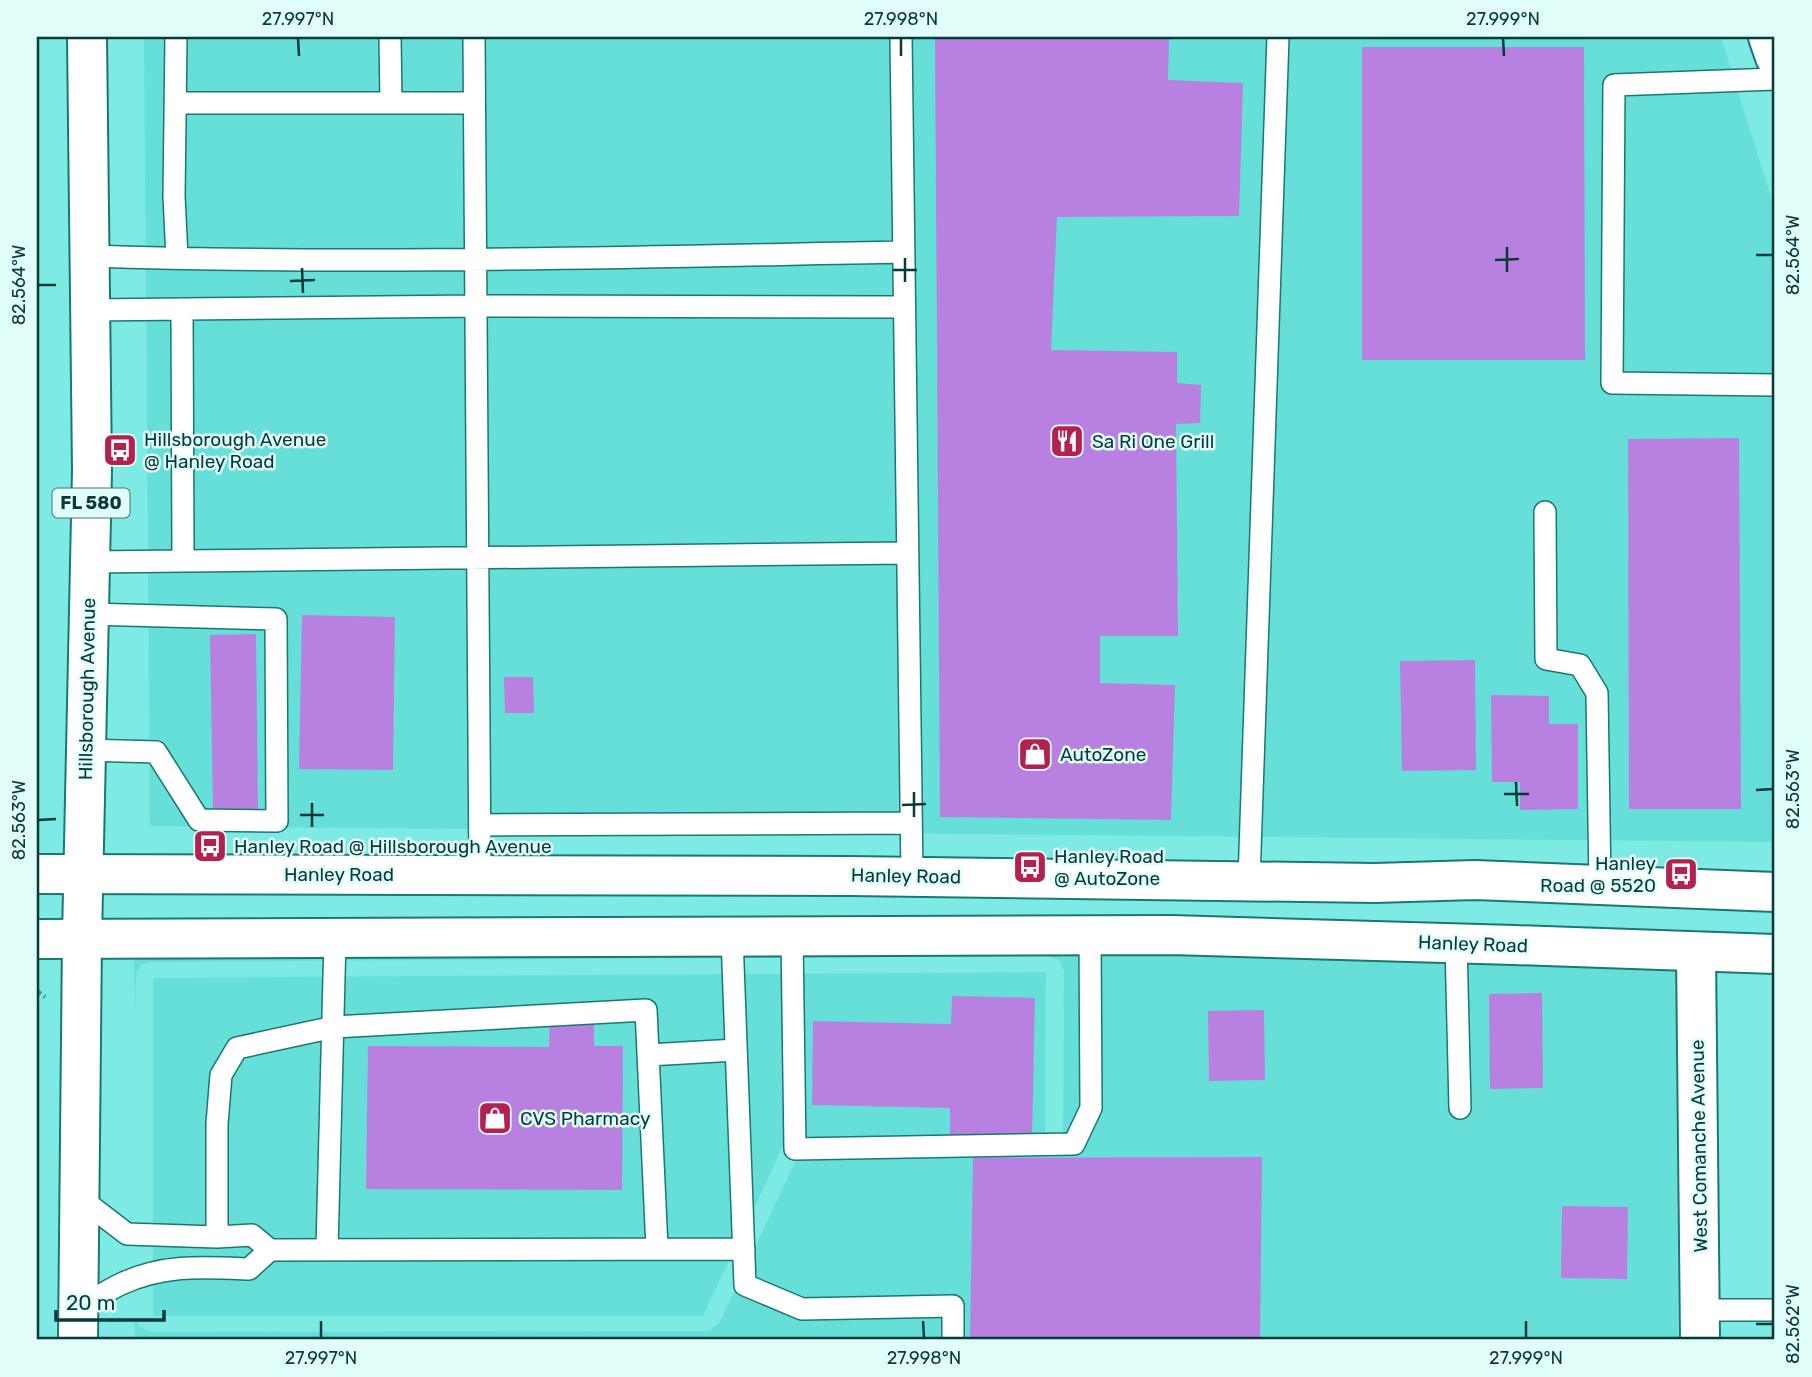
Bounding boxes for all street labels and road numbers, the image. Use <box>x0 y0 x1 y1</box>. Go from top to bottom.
road number: FL 580 <box>52 489 130 518</box>
street label: Hillsborough Avenue <box>74 598 100 780</box>
street label: Hanley Road <box>284 863 394 886</box>
street label: Hanley Road <box>851 864 961 888</box>
street label: Hanley Road <box>1418 931 1528 957</box>
street label: West Comanche Avenue <box>1686 1039 1712 1253</box>

